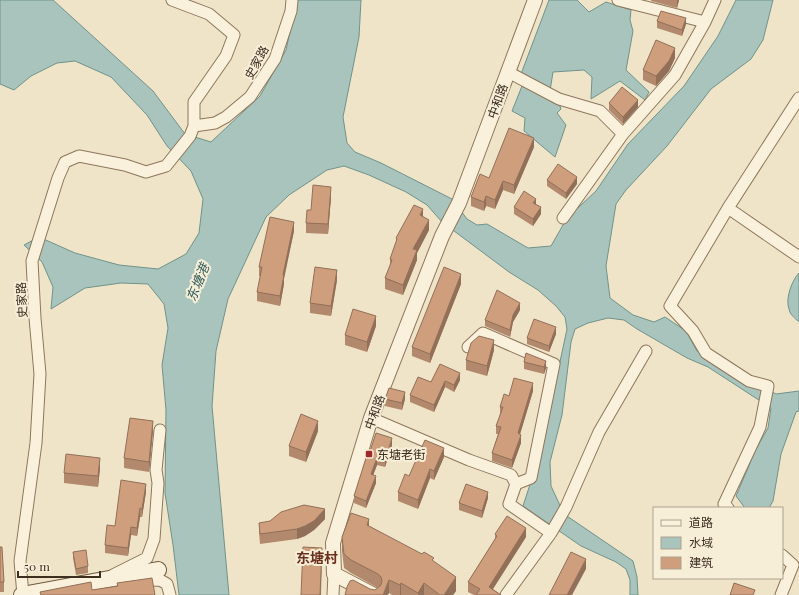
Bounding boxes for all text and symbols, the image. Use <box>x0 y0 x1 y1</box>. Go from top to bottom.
street label: 史家路 <box>240 42 272 82</box>
street label: 中和路 <box>483 81 511 121</box>
water label: 东塘港 <box>182 259 213 303</box>
street label: 史家路 <box>12 282 30 318</box>
street label: 中和路 <box>360 392 388 432</box>
place label: 东塘老街 <box>377 446 425 462</box>
marker: 东塘老街 <box>364 449 374 459</box>
legend <box>653 507 783 579</box>
text: 道路 <box>689 514 713 530</box>
text: 水域 <box>689 534 713 550</box>
district label: 东塘村 <box>296 548 338 567</box>
scale bar <box>18 553 100 579</box>
text: 建筑 <box>689 554 713 570</box>
text: 50 m <box>24 558 50 574</box>

